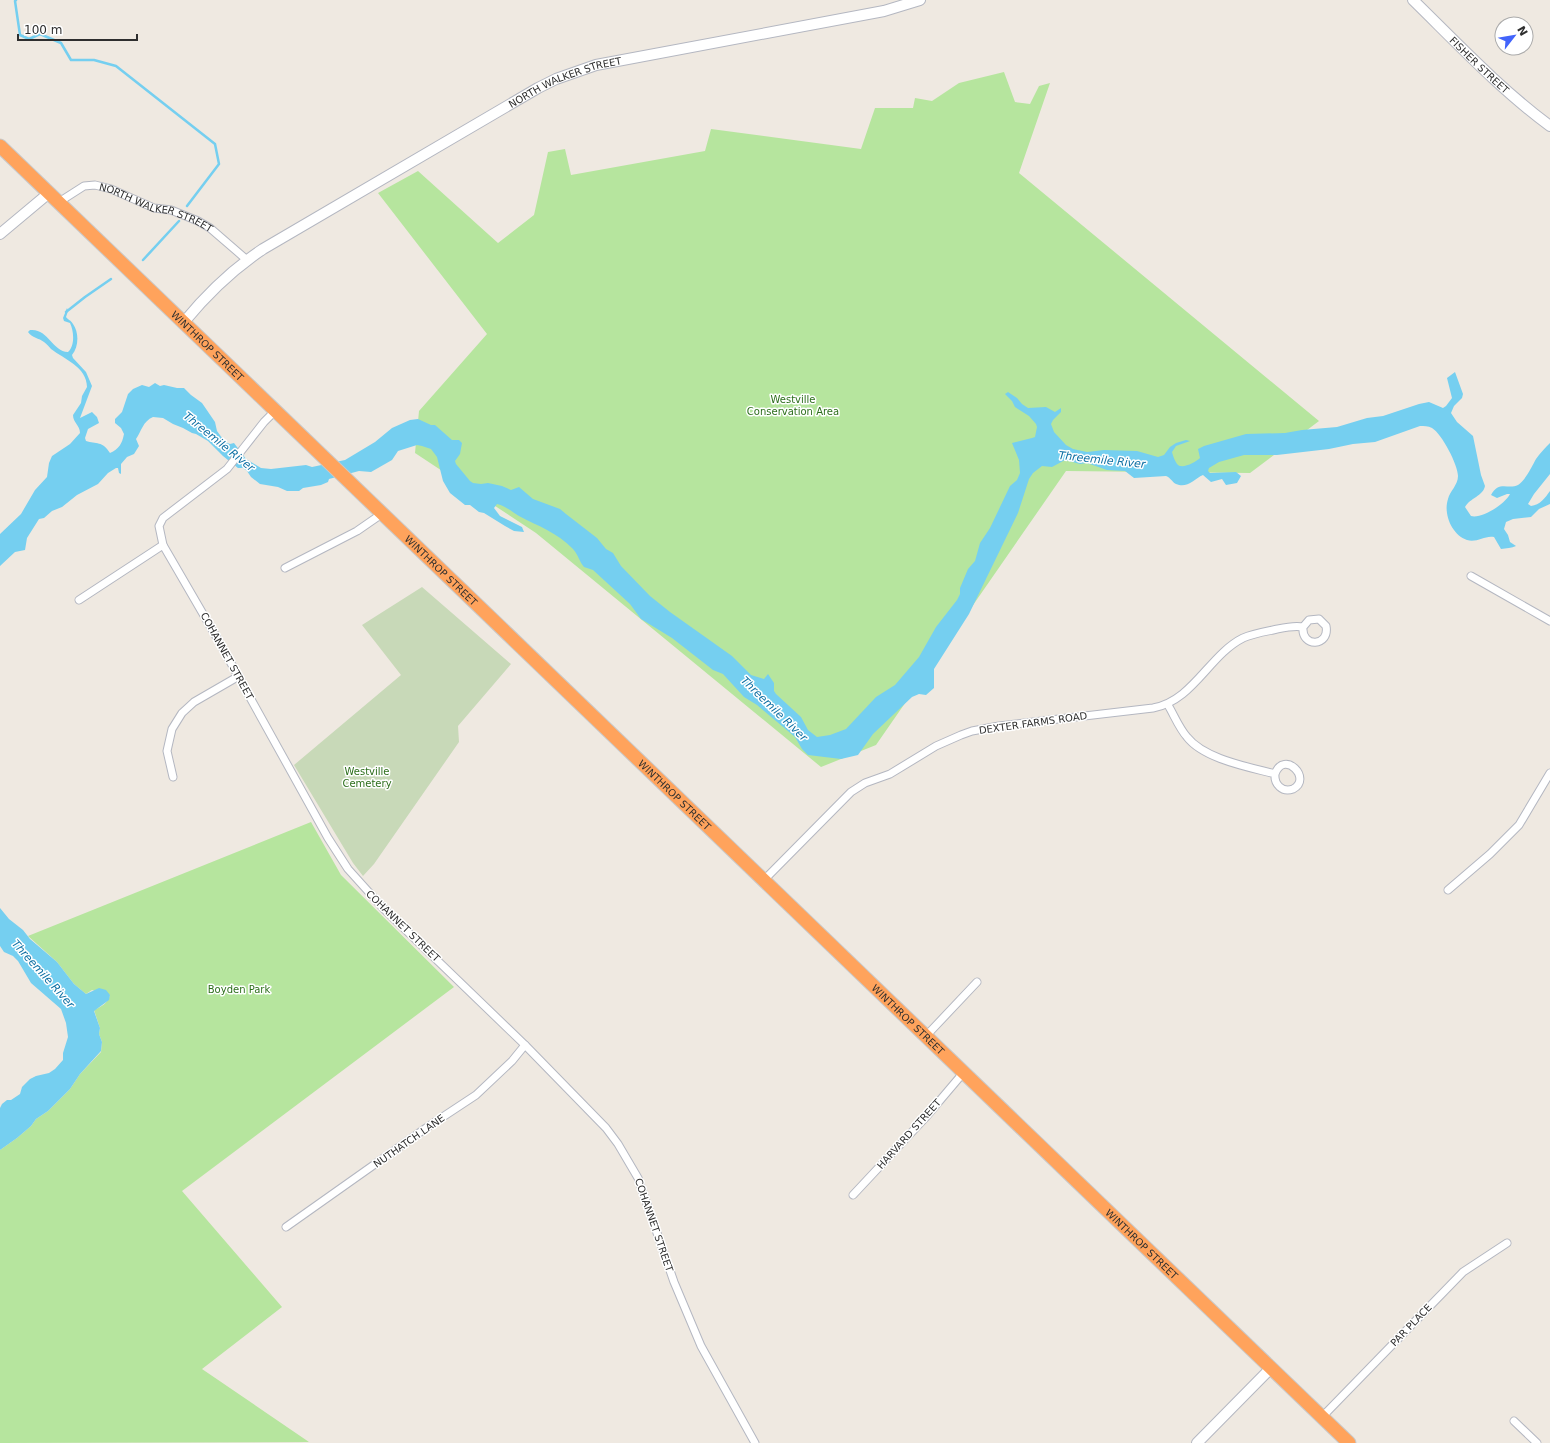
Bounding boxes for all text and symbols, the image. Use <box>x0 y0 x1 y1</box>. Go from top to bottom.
scale bar <box>18 16 137 42</box>
north arrow <box>1494 16 1534 56</box>
text: 100 m <box>24 23 62 37</box>
text: N <box>1514 24 1530 38</box>
street label: FISHER STREET <box>1448 34 1512 96</box>
street label: NORTH WALKER STREET <box>506 55 623 110</box>
street label: NORTH WALKER STREET <box>98 181 216 234</box>
street label: WINTHROP STREET <box>169 308 247 384</box>
park label: Westville Conservation Area <box>747 394 839 417</box>
water label: Threemile River <box>181 409 258 475</box>
water label: Threemile River <box>1058 449 1148 471</box>
street label: WINTHROP STREET <box>403 533 480 608</box>
street label: COHANNET STREET <box>198 611 256 702</box>
water label: Threemile River <box>738 674 811 745</box>
street label: DEXTER FARMS ROAD <box>978 710 1088 736</box>
street label: WINTHROP STREET <box>636 757 714 833</box>
park label: Westville Cemetery <box>342 766 392 789</box>
street label: COHANNET STREET <box>364 888 443 965</box>
water label: Threemile River <box>9 937 78 1012</box>
street label: WINTHROP STREET <box>870 982 947 1057</box>
park label: Boyden Park <box>208 984 270 995</box>
street label: HARVARD STREET <box>875 1096 944 1171</box>
street label: NUTHATCH LANE <box>371 1112 447 1170</box>
street label: COHANNET STREET <box>633 1177 675 1274</box>
street label: WINTHROP STREET <box>1103 1207 1181 1282</box>
street label: PAR PLACE <box>1388 1302 1434 1348</box>

